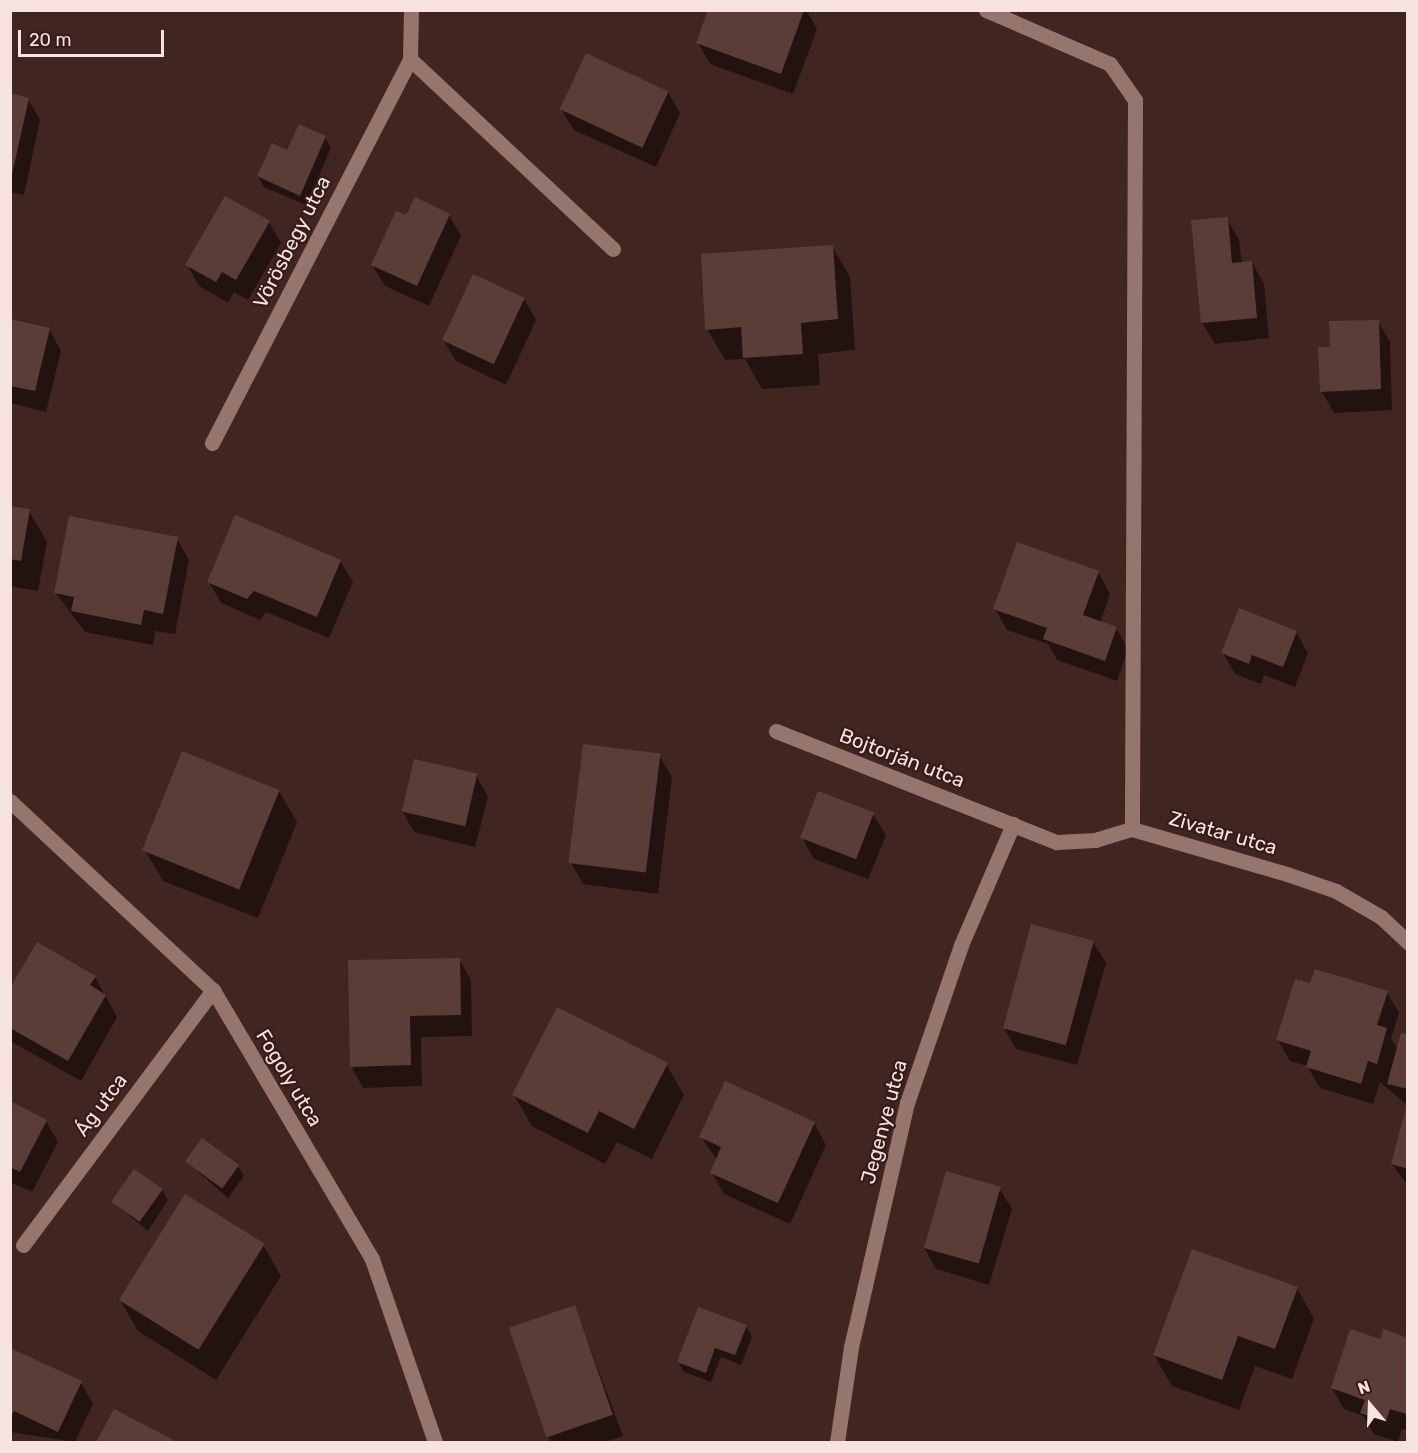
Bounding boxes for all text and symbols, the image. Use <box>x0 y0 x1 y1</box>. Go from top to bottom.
scale bar <box>21 18 166 56</box>
text: 20 m <box>29 29 71 51</box>
street label: Vörösbegy utca <box>248 172 336 312</box>
street label: Bojtorján utca <box>836 723 968 793</box>
street label: Zivatar utca <box>1166 806 1280 860</box>
street label: Fogoly utca <box>251 1025 327 1131</box>
street label: Jegenye utca <box>856 1057 912 1187</box>
street label: Ág utca <box>70 1069 132 1141</box>
north arrow <box>1340 1375 1400 1435</box>
text: N <box>1355 1377 1373 1398</box>

